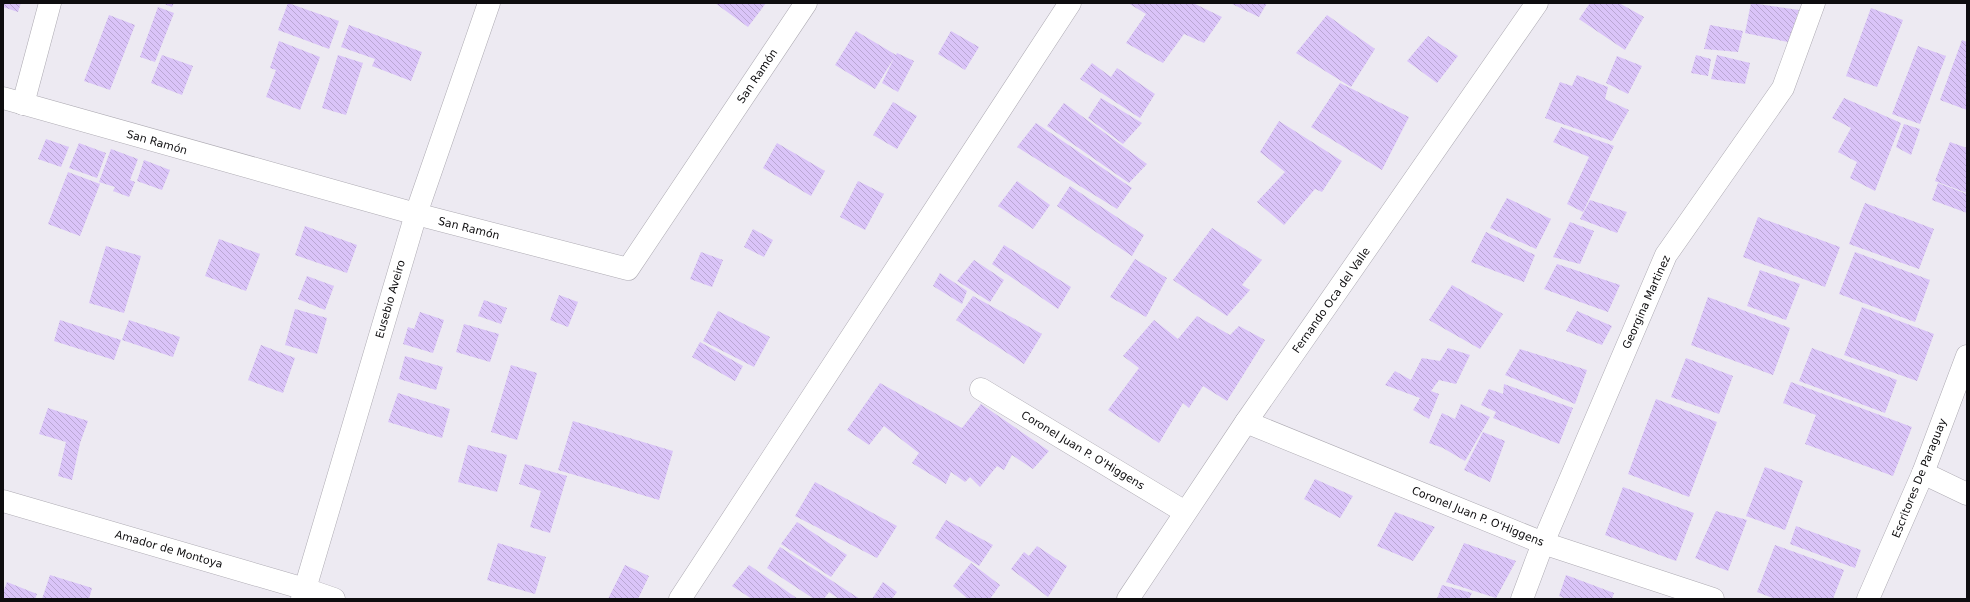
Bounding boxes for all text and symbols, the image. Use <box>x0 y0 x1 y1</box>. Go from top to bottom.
street label: San Ramón <box>734 47 780 106</box>
street label: San Ramón <box>125 128 189 157</box>
street label: San Ramón <box>437 215 501 242</box>
street label: Fernando Oca del Valle <box>1290 245 1373 356</box>
street label: Georgina Martinez <box>1620 253 1673 351</box>
street label: Eusebio Aveiro <box>373 258 408 340</box>
street label: Coronel Juan P. O'Higgens <box>1019 408 1147 493</box>
street label: Escritores De Paraguay <box>1890 416 1950 540</box>
street label: Coronel Juan P. O'Higgens <box>1410 484 1546 549</box>
street label: Amador de Montoya <box>114 528 224 571</box>

